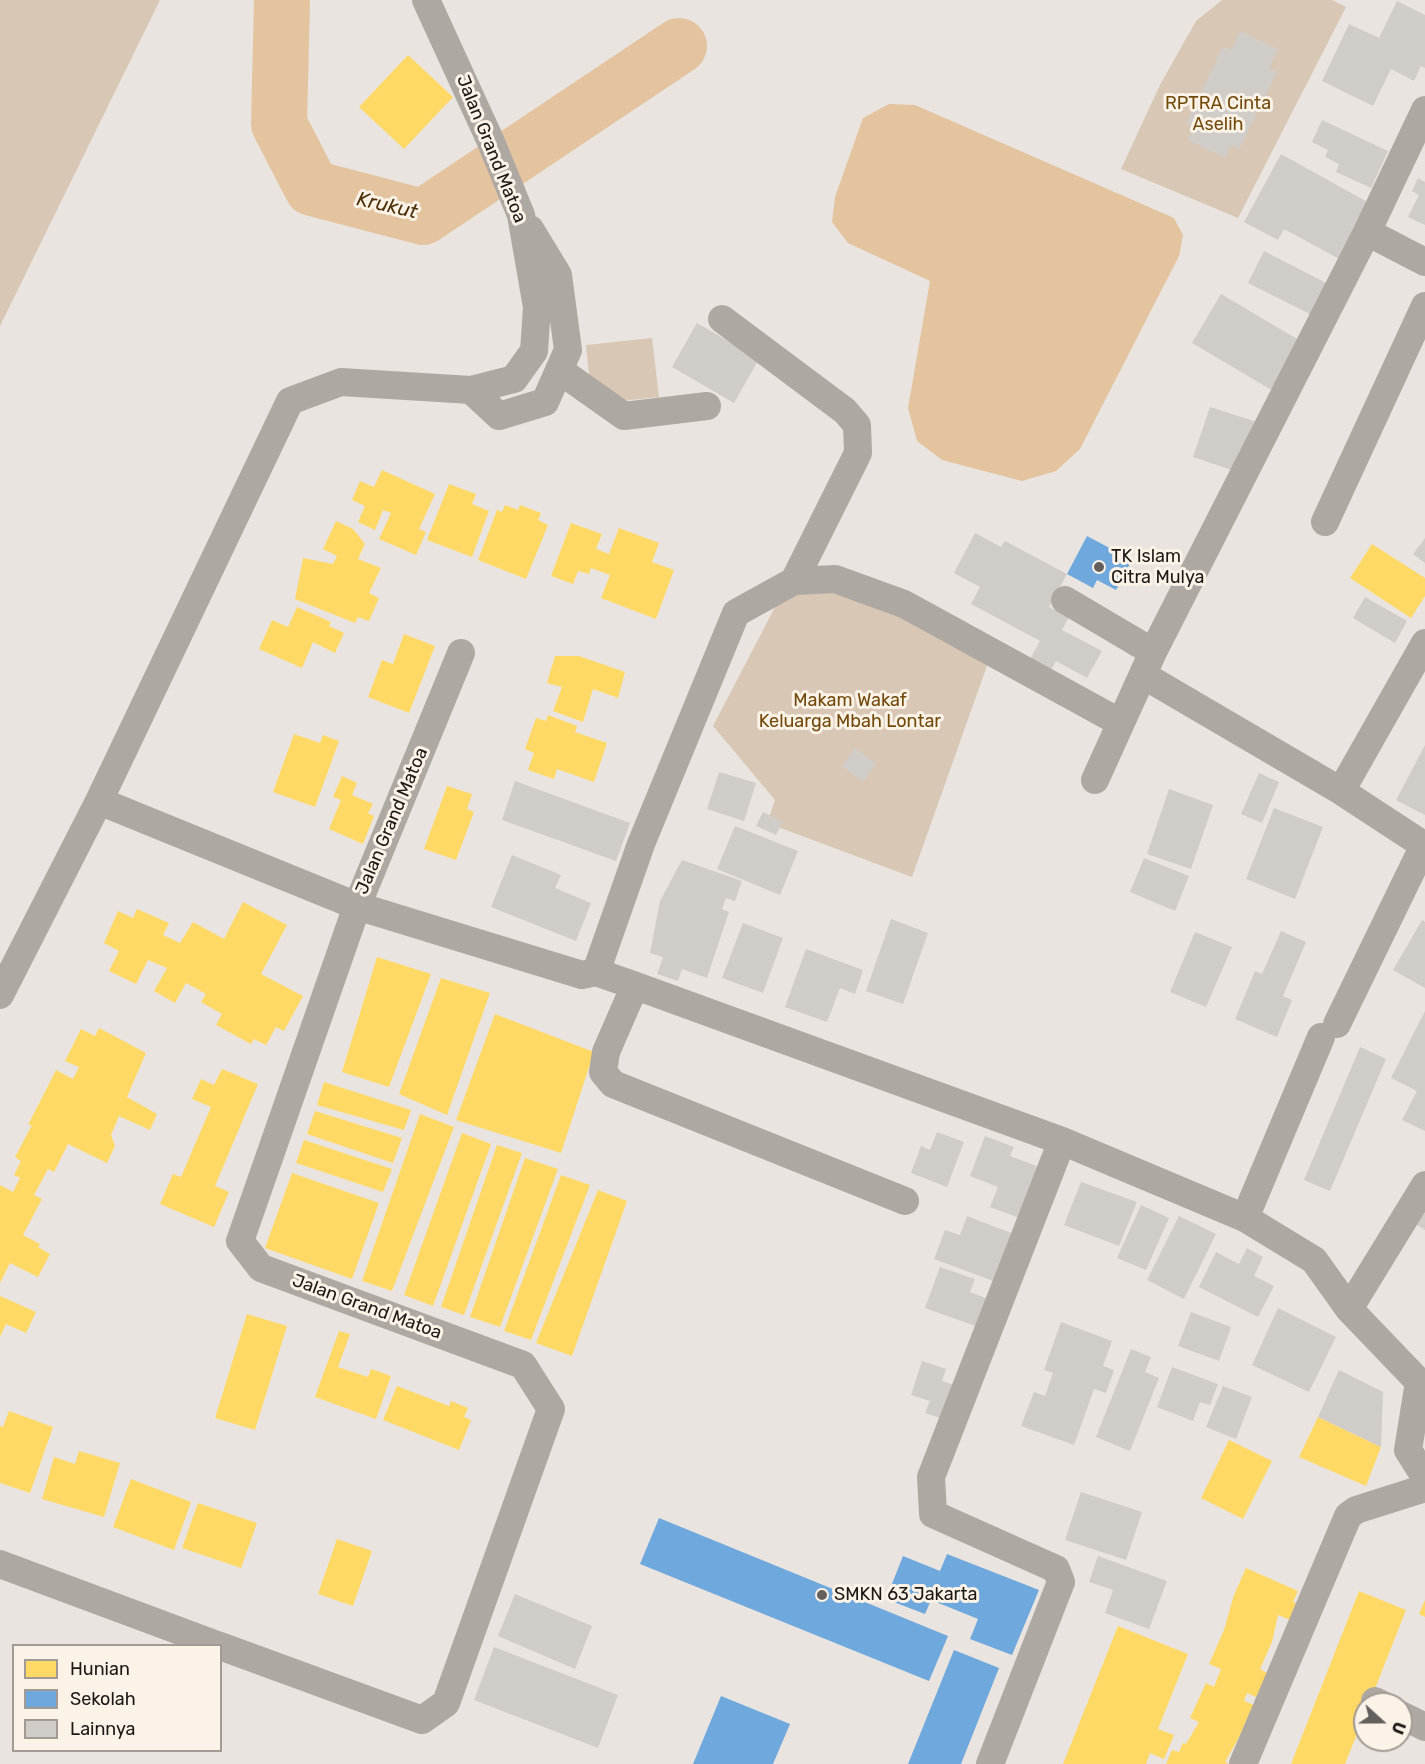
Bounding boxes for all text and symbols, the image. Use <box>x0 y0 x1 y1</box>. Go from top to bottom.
street label: Jalan Grand Matoa <box>452 72 530 226</box>
park label: RPTRA Cinta Aselih <box>1165 93 1271 136</box>
water label: Krukut <box>354 187 420 225</box>
place label: TK Islam Citra Mulya <box>1111 546 1204 588</box>
marker: TK Islam Citra Mulya <box>1092 560 1106 574</box>
park label: Makam Wakaf Keluarga Mbah Lontar <box>759 690 941 732</box>
street label: Jalan Grand Matoa <box>351 744 433 898</box>
street label: Jalan Grand Matoa <box>289 1270 445 1344</box>
place label: SMKN 63 Jakarta <box>834 1584 977 1606</box>
marker: SMKN 63 Jakarta <box>815 1588 829 1602</box>
legend <box>12 1644 222 1752</box>
text: Hunian <box>70 1658 130 1680</box>
text: Sekolah <box>70 1688 136 1710</box>
north arrow <box>1353 1692 1413 1752</box>
text: Lainnya <box>70 1718 135 1740</box>
text: U <box>1387 1719 1409 1737</box>

